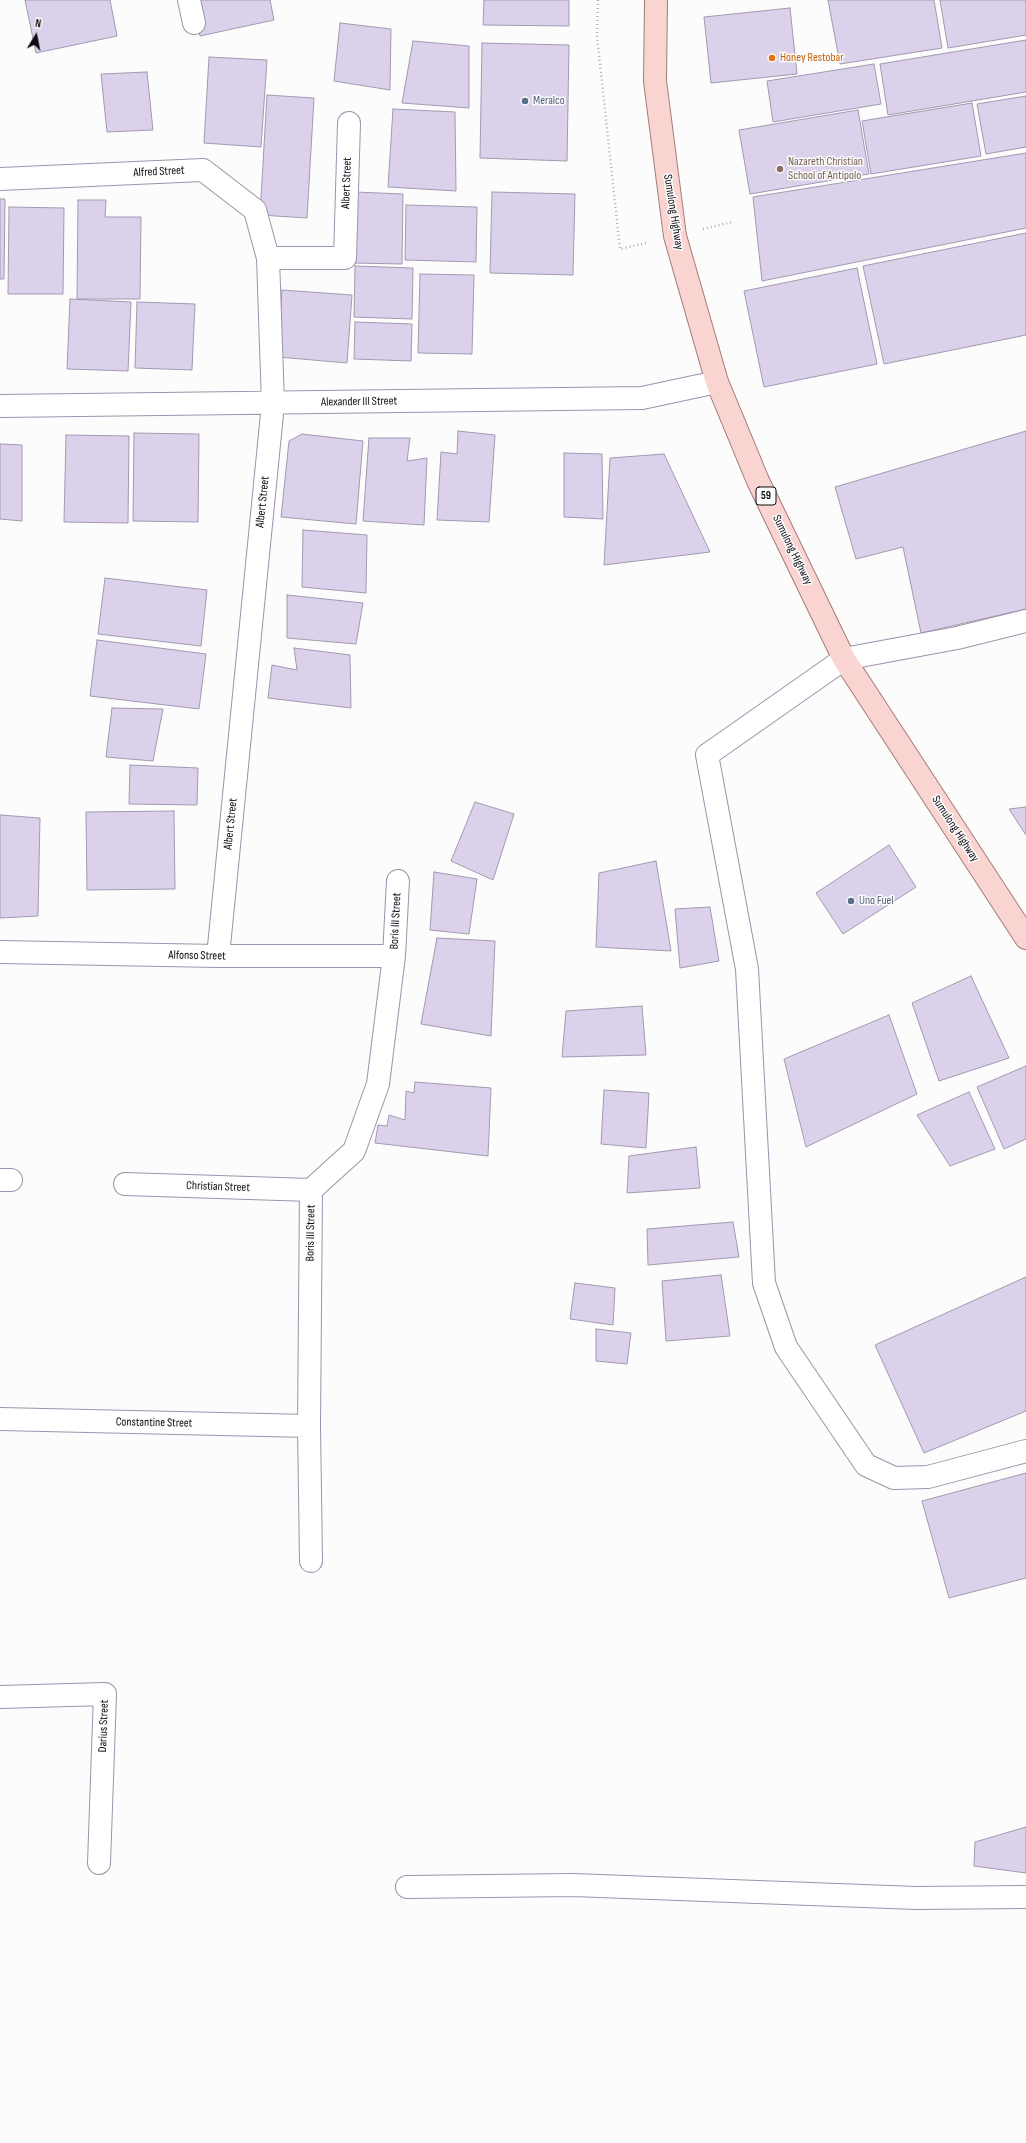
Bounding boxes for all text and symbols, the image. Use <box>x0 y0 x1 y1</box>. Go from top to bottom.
north arrow <box>16 16 56 56</box>
text: N <box>34 17 42 31</box>
place label: Honey Restobar <box>780 51 844 65</box>
marker: Honey Restobar <box>767 53 777 63</box>
place label: Meralco <box>533 94 565 108</box>
marker: Meralco <box>520 96 530 106</box>
place label: Nazareth Christian School of Antipolo <box>788 155 863 183</box>
street label: Albert Street <box>339 157 355 209</box>
street label: Alfred Street <box>133 163 185 181</box>
marker: Nazareth Christian School of Antipolo <box>775 164 785 174</box>
street label: Sumulong Highway <box>660 173 686 251</box>
street label: Alexander III Street <box>321 394 397 410</box>
street label: Albert Street <box>253 475 273 529</box>
road number: 59 <box>756 487 776 505</box>
street label: Sumulong Highway <box>769 513 815 587</box>
street label: Sumulong Highway <box>928 793 982 865</box>
street label: Albert Street <box>221 797 241 851</box>
street label: Boris III Street <box>387 892 405 950</box>
place label: Uno Fuel <box>859 894 894 908</box>
marker: Uno Fuel <box>846 896 856 906</box>
street label: Alfonso Street <box>168 948 226 964</box>
street label: Christian Street <box>186 1179 250 1195</box>
street label: Boris III Street <box>303 1205 319 1261</box>
street label: Constantine Street <box>116 1415 192 1431</box>
street label: Darius Street <box>96 1699 112 1753</box>

